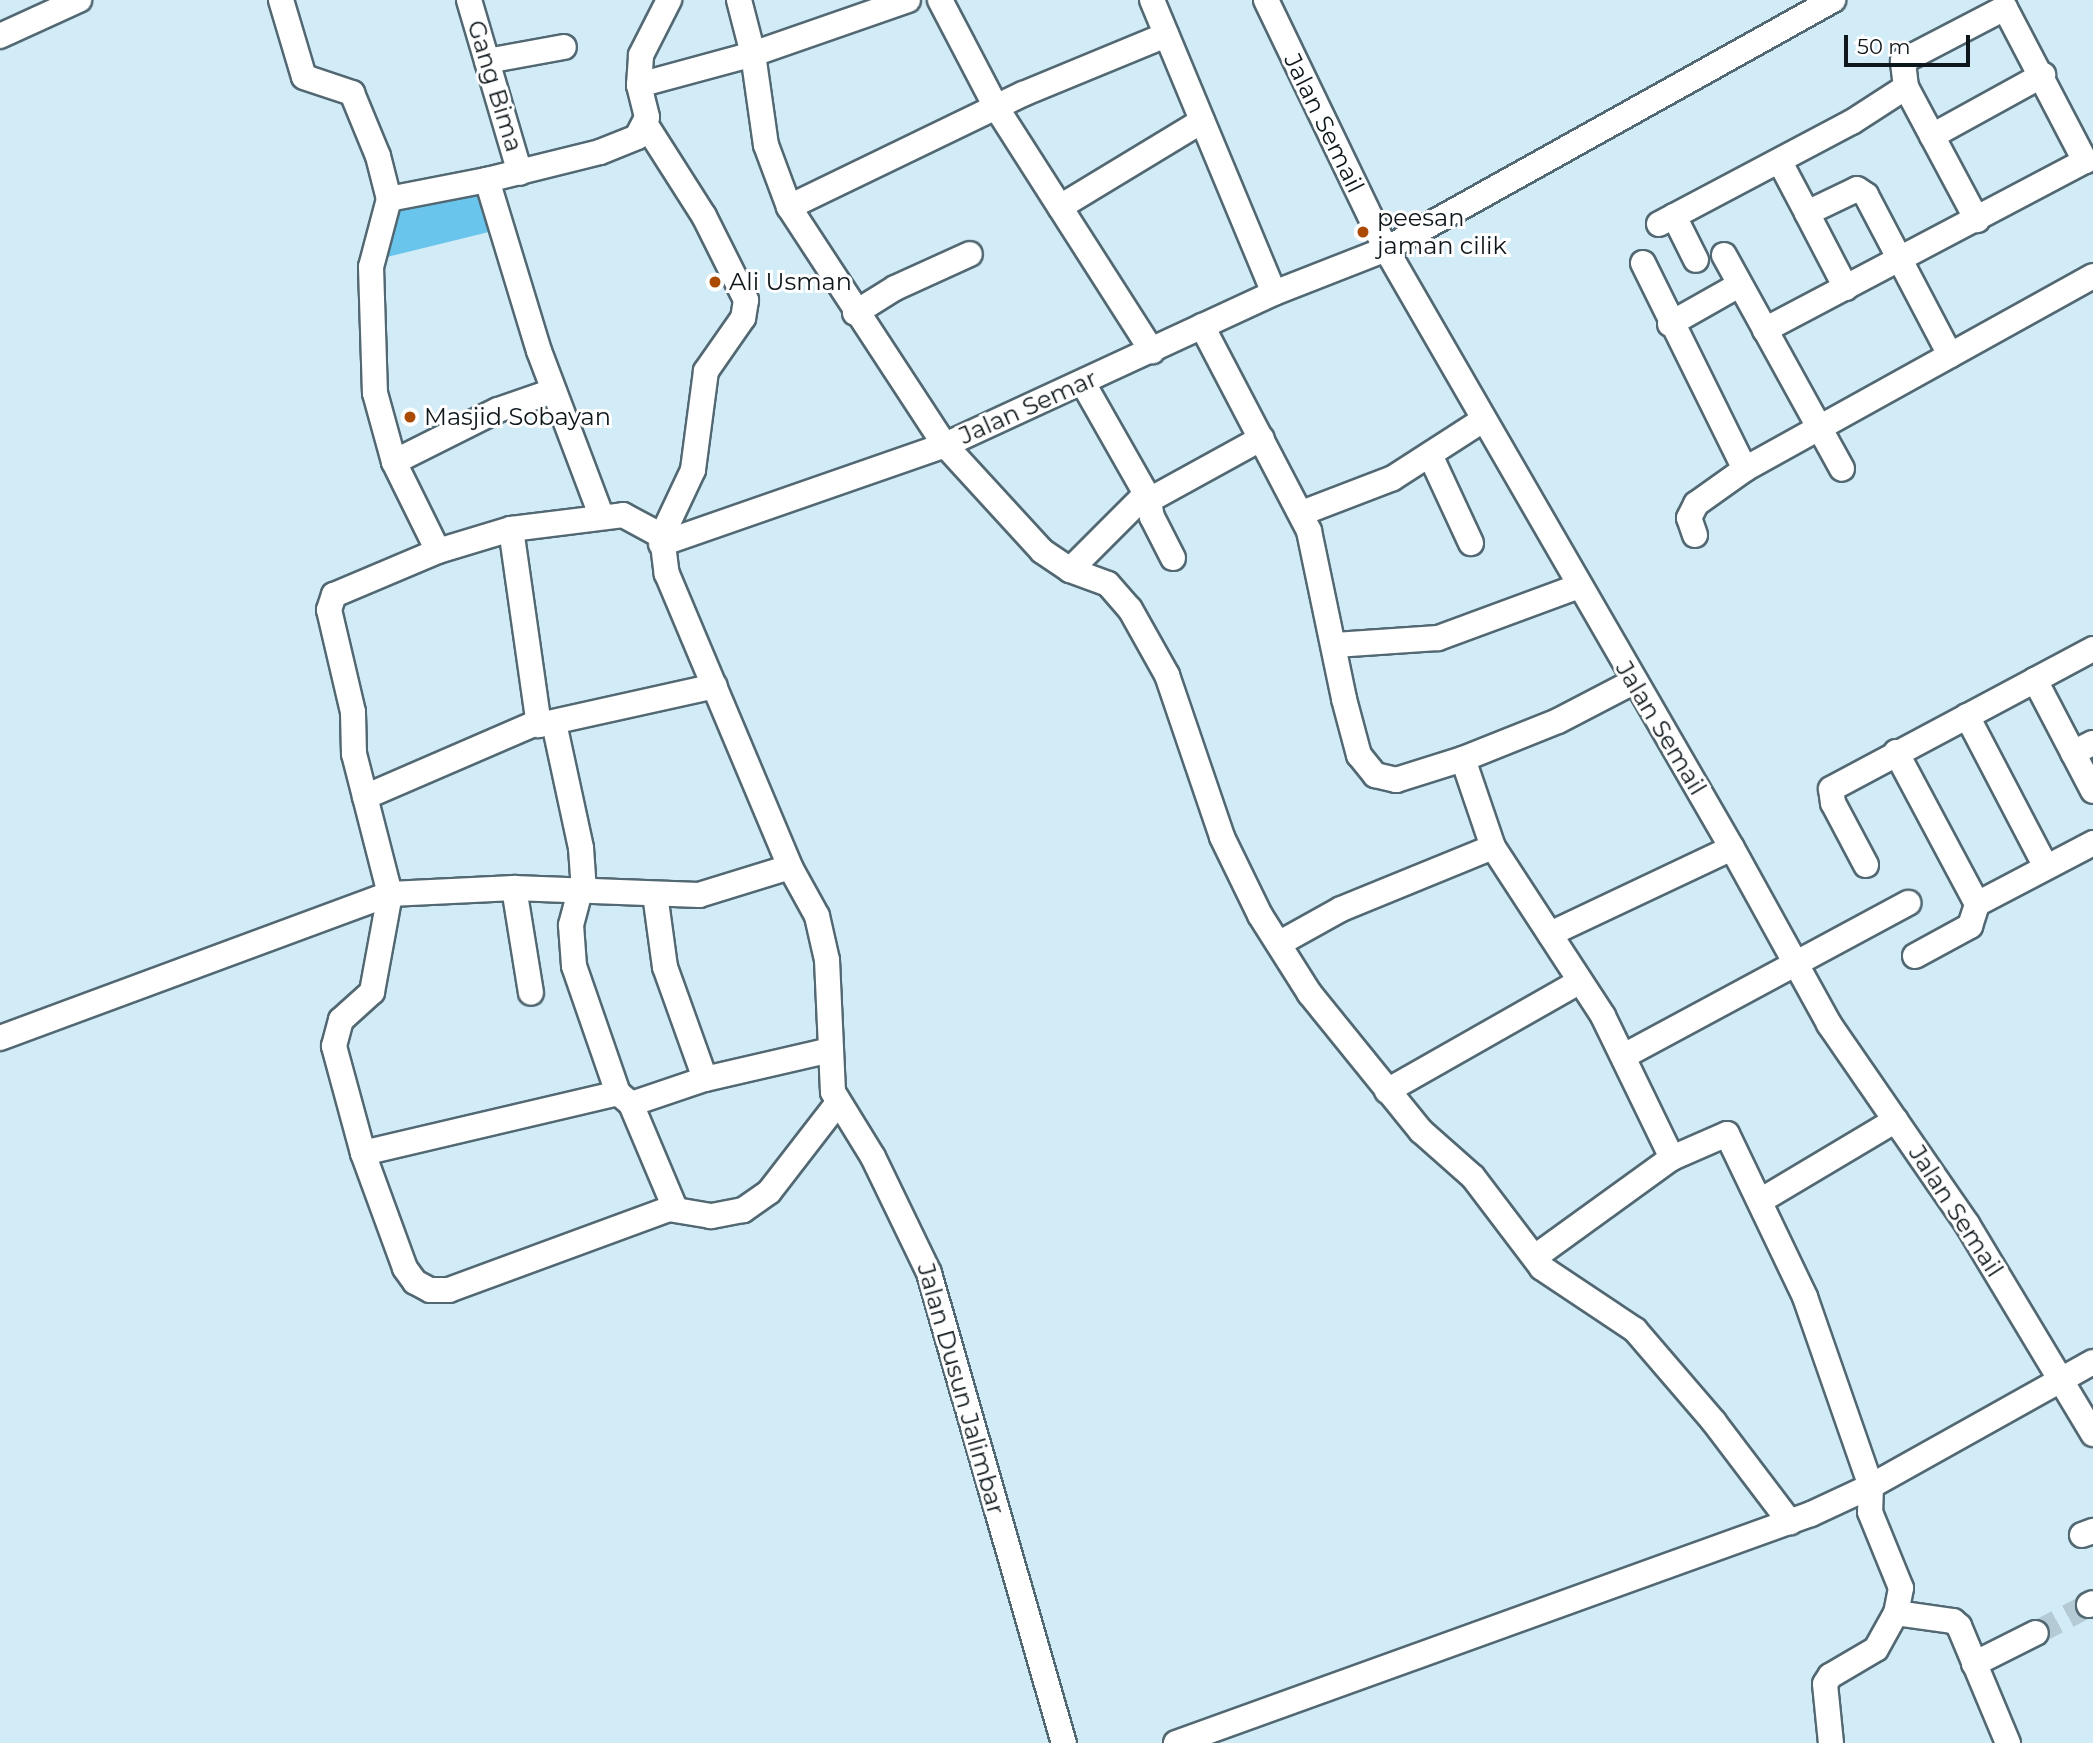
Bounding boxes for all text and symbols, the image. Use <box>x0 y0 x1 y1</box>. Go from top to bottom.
street label: Gang Bima <box>461 17 529 155</box>
scale bar <box>1848 21 1974 65</box>
text: 50 m <box>1857 34 1911 59</box>
street label: Jalan Semail <box>1278 49 1370 197</box>
place label: peesan jaman cilik <box>1377 204 1507 260</box>
marker: peesan jaman cilik <box>1355 224 1371 240</box>
place label: Ali Usman <box>729 268 852 296</box>
marker: Ali Usman <box>707 274 723 290</box>
street label: Jalan Semar <box>955 364 1101 450</box>
place label: Masjid Sobayan <box>424 403 611 431</box>
marker: Masjid Sobayan <box>402 409 418 425</box>
street label: Jalan Semail <box>1610 656 1712 800</box>
street label: Jalan Semail <box>1903 1140 2009 1282</box>
street label: Jalan Dusun Jalimbar <box>911 1260 1011 1518</box>

